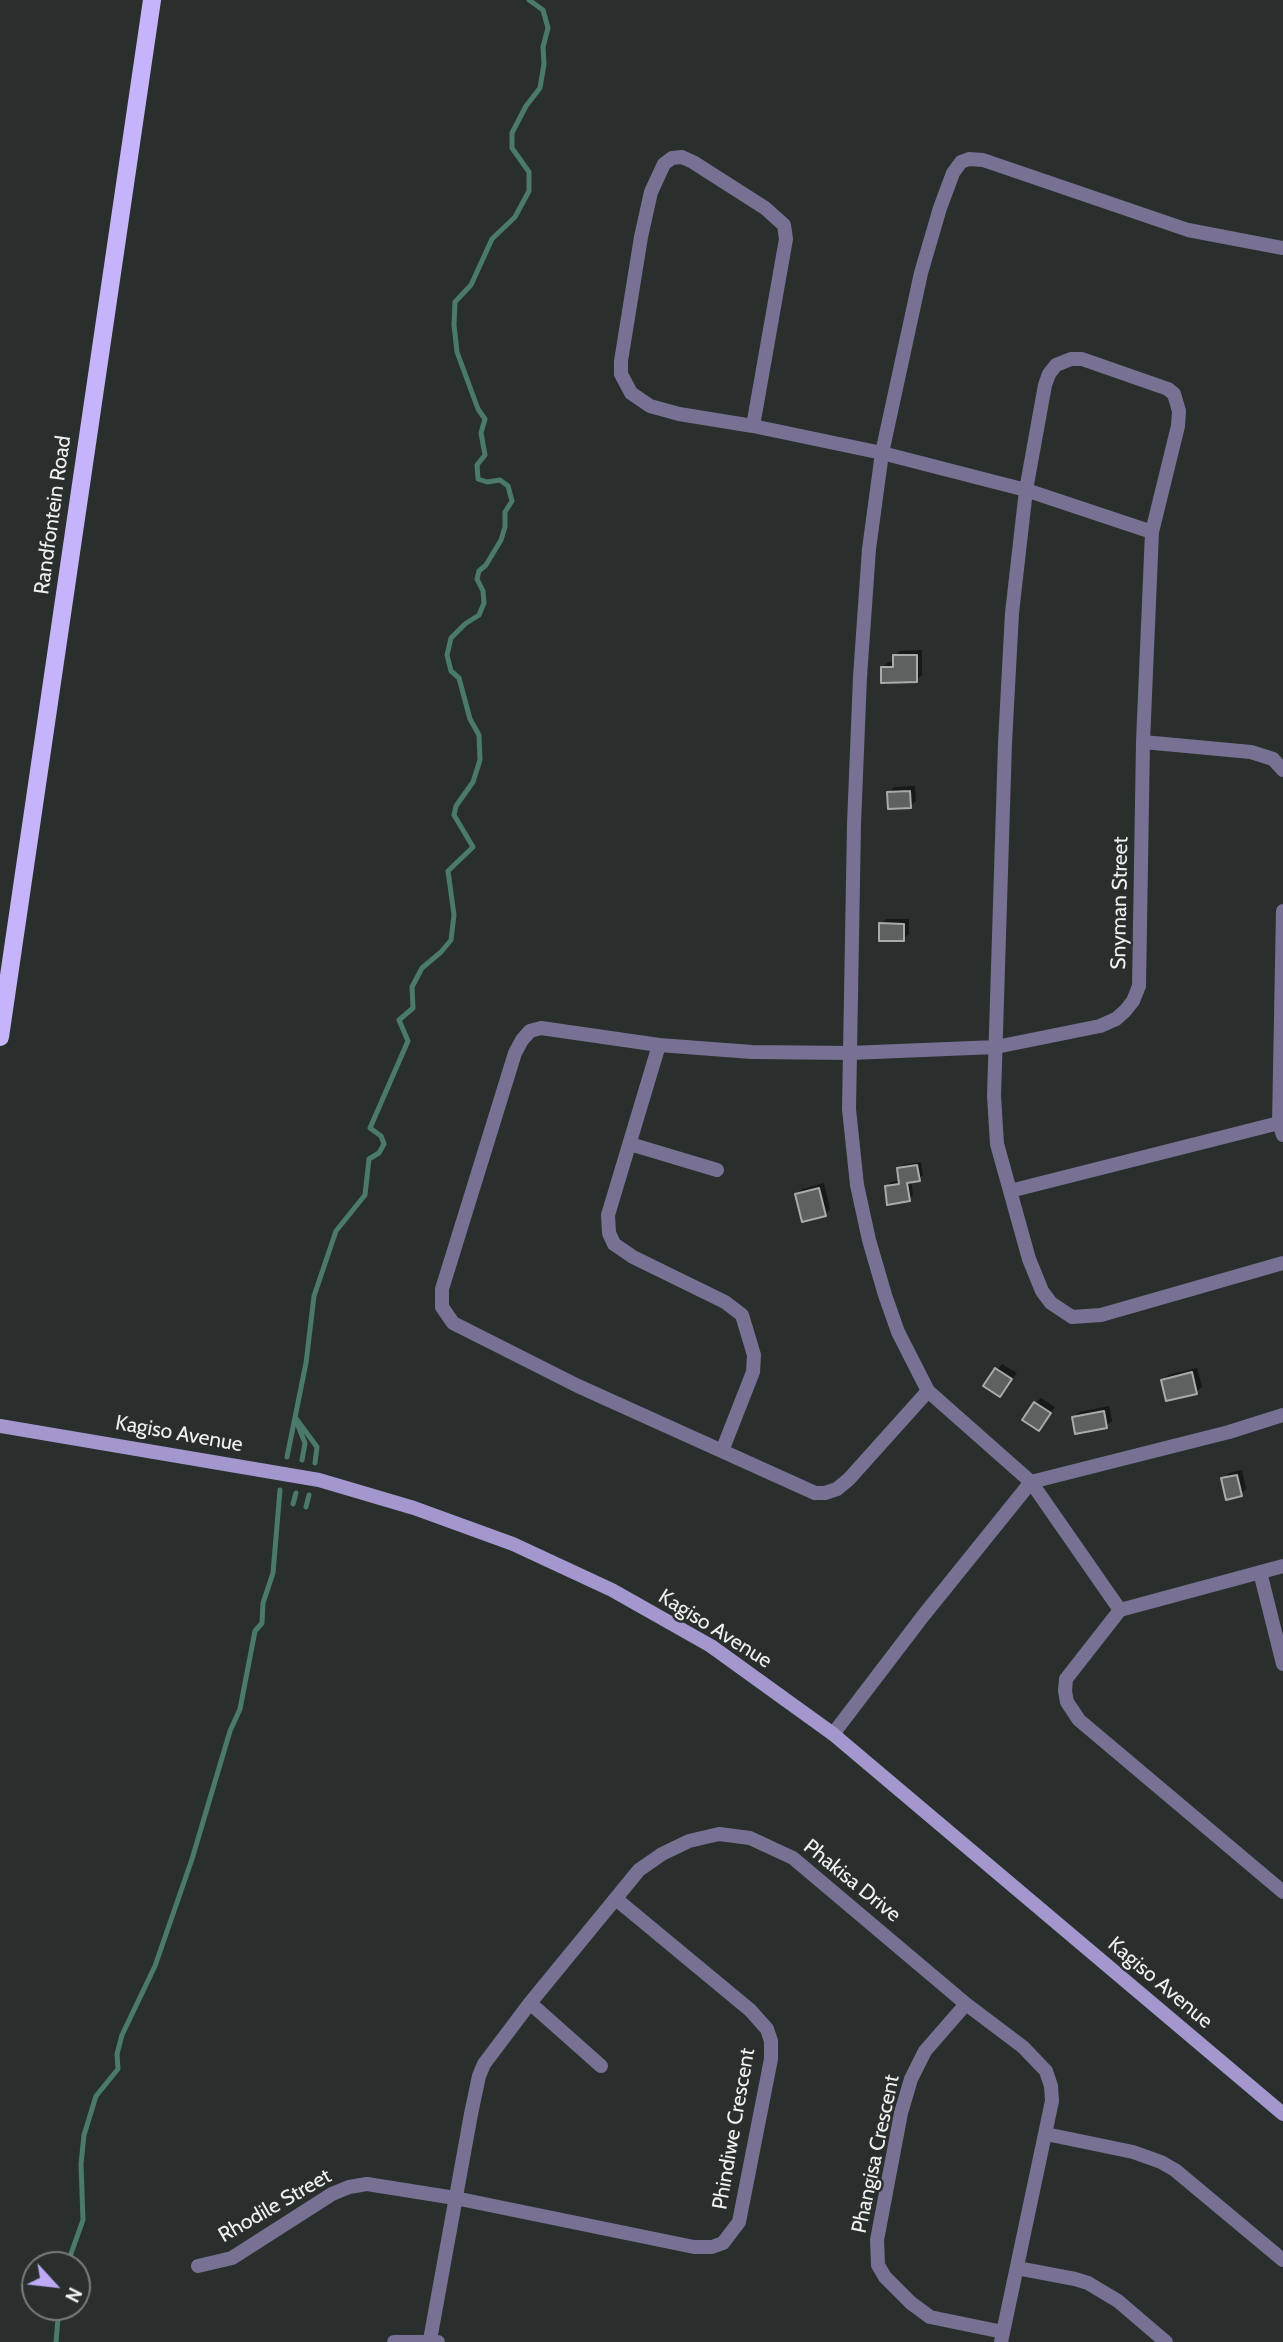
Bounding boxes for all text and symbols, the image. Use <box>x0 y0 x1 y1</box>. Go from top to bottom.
street label: Randfontein Road <box>29 434 77 596</box>
street label: Snyman Street <box>1106 836 1134 970</box>
street label: Kagiso Avenue <box>113 1410 245 1458</box>
street label: Kagiso Avenue <box>654 1584 776 1674</box>
street label: Phakisa Drive <box>798 1834 906 1928</box>
street label: Kagiso Avenue <box>1103 1932 1217 2034</box>
street label: Phindiwe Crescent <box>707 2046 761 2212</box>
street label: Phangisa Crescent <box>847 2072 905 2236</box>
street label: Rhodile Street <box>214 2164 336 2248</box>
north arrow <box>21 2251 91 2321</box>
text: N <box>60 2284 87 2306</box>

